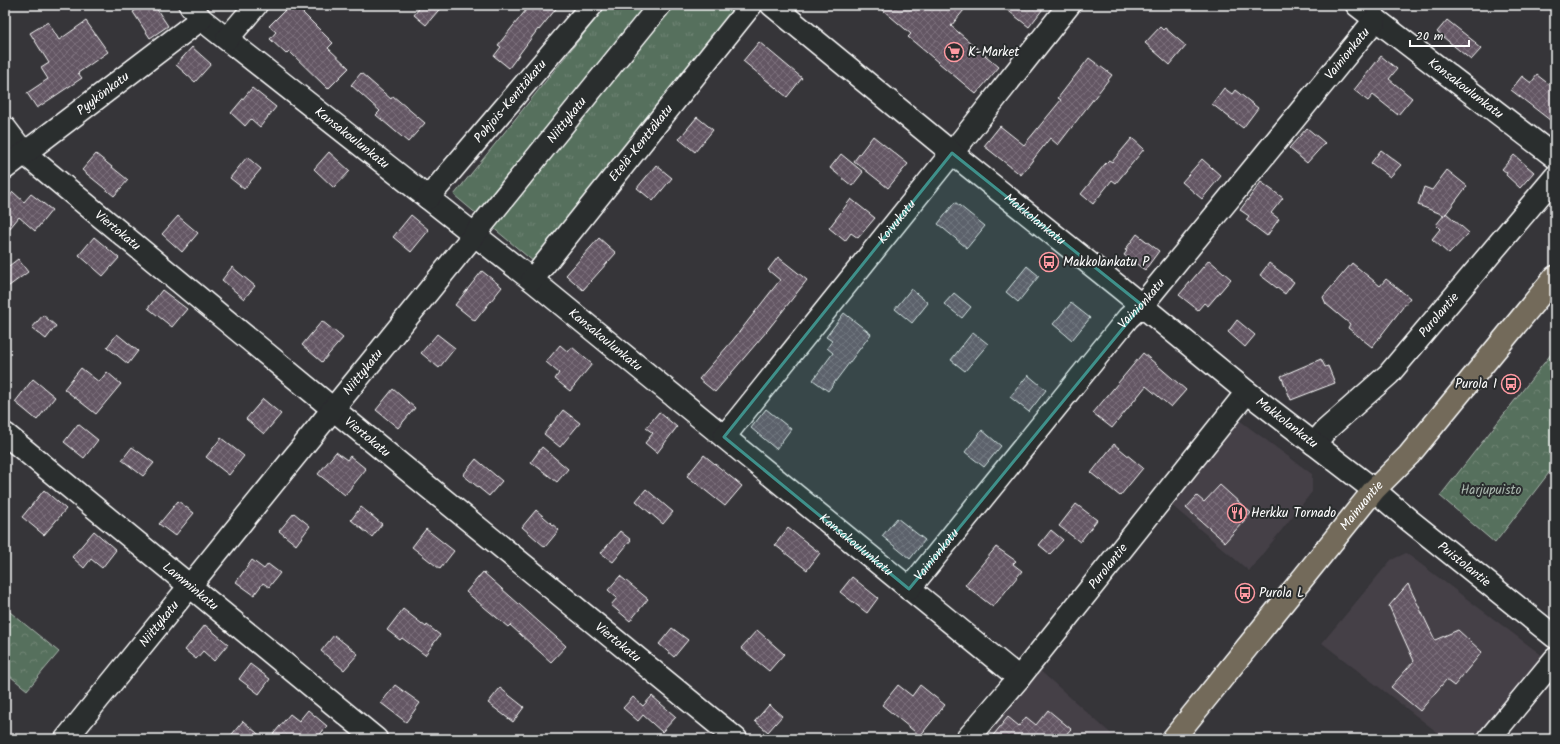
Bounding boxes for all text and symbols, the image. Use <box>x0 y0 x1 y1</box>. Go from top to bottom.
street label: Vainionkatu <box>1319 22 1376 85</box>
scale bar <box>1410 22 1469 48</box>
text: 20 m <box>1416 27 1444 46</box>
supermarket icon: K-Market <box>943 41 965 63</box>
place label: K-Market <box>968 42 1020 63</box>
street label: Kansakoulunkatu <box>1423 53 1509 125</box>
street label: Pohjois-Kenttäkatu <box>469 54 552 148</box>
street label: Pyykönkatu <box>72 66 134 121</box>
street label: Niittykatu <box>541 92 593 148</box>
street label: Etelä-Kenttäkatu <box>604 99 679 186</box>
street label: Kansakoulunkatu <box>310 102 395 175</box>
street label: Makkolankatu <box>999 188 1071 251</box>
street label: Koivukatu <box>872 194 922 249</box>
street label: Viertokatu <box>90 205 146 257</box>
bus stop icon: Makkolankatu P <box>1038 251 1060 273</box>
place label: Makkolankatu P <box>1063 252 1150 273</box>
street label: Vainionkatu <box>1112 273 1171 334</box>
street label: Purolantie <box>1413 287 1464 342</box>
street label: Kansakoulunkatu <box>564 303 648 377</box>
street label: Niittykatu <box>338 344 389 400</box>
bus stop icon: Purola I <box>1500 373 1522 395</box>
place label: Purola I <box>1455 374 1497 395</box>
street label: Makkolankatu <box>1251 392 1323 454</box>
street label: Viertokatu <box>340 412 396 463</box>
street label: Mainuantie <box>1335 476 1388 535</box>
park label: Harjupuisto <box>1461 480 1521 501</box>
restaurant icon: Herkku Tornado <box>1226 502 1248 524</box>
place label: Herkku Tornado <box>1251 503 1336 524</box>
street label: Kansakoulunkatu <box>814 508 898 582</box>
street label: Vainionkatu <box>909 523 965 586</box>
street label: Puistolantie <box>1433 536 1496 592</box>
street label: Purolantie <box>1083 539 1133 594</box>
street label: Lamminkatu <box>158 557 224 616</box>
bus stop icon: Purola L <box>1234 582 1256 604</box>
place label: Purola L <box>1259 583 1304 604</box>
street label: Niittykatu <box>134 596 185 652</box>
street label: Viertokatu <box>590 617 646 668</box>

